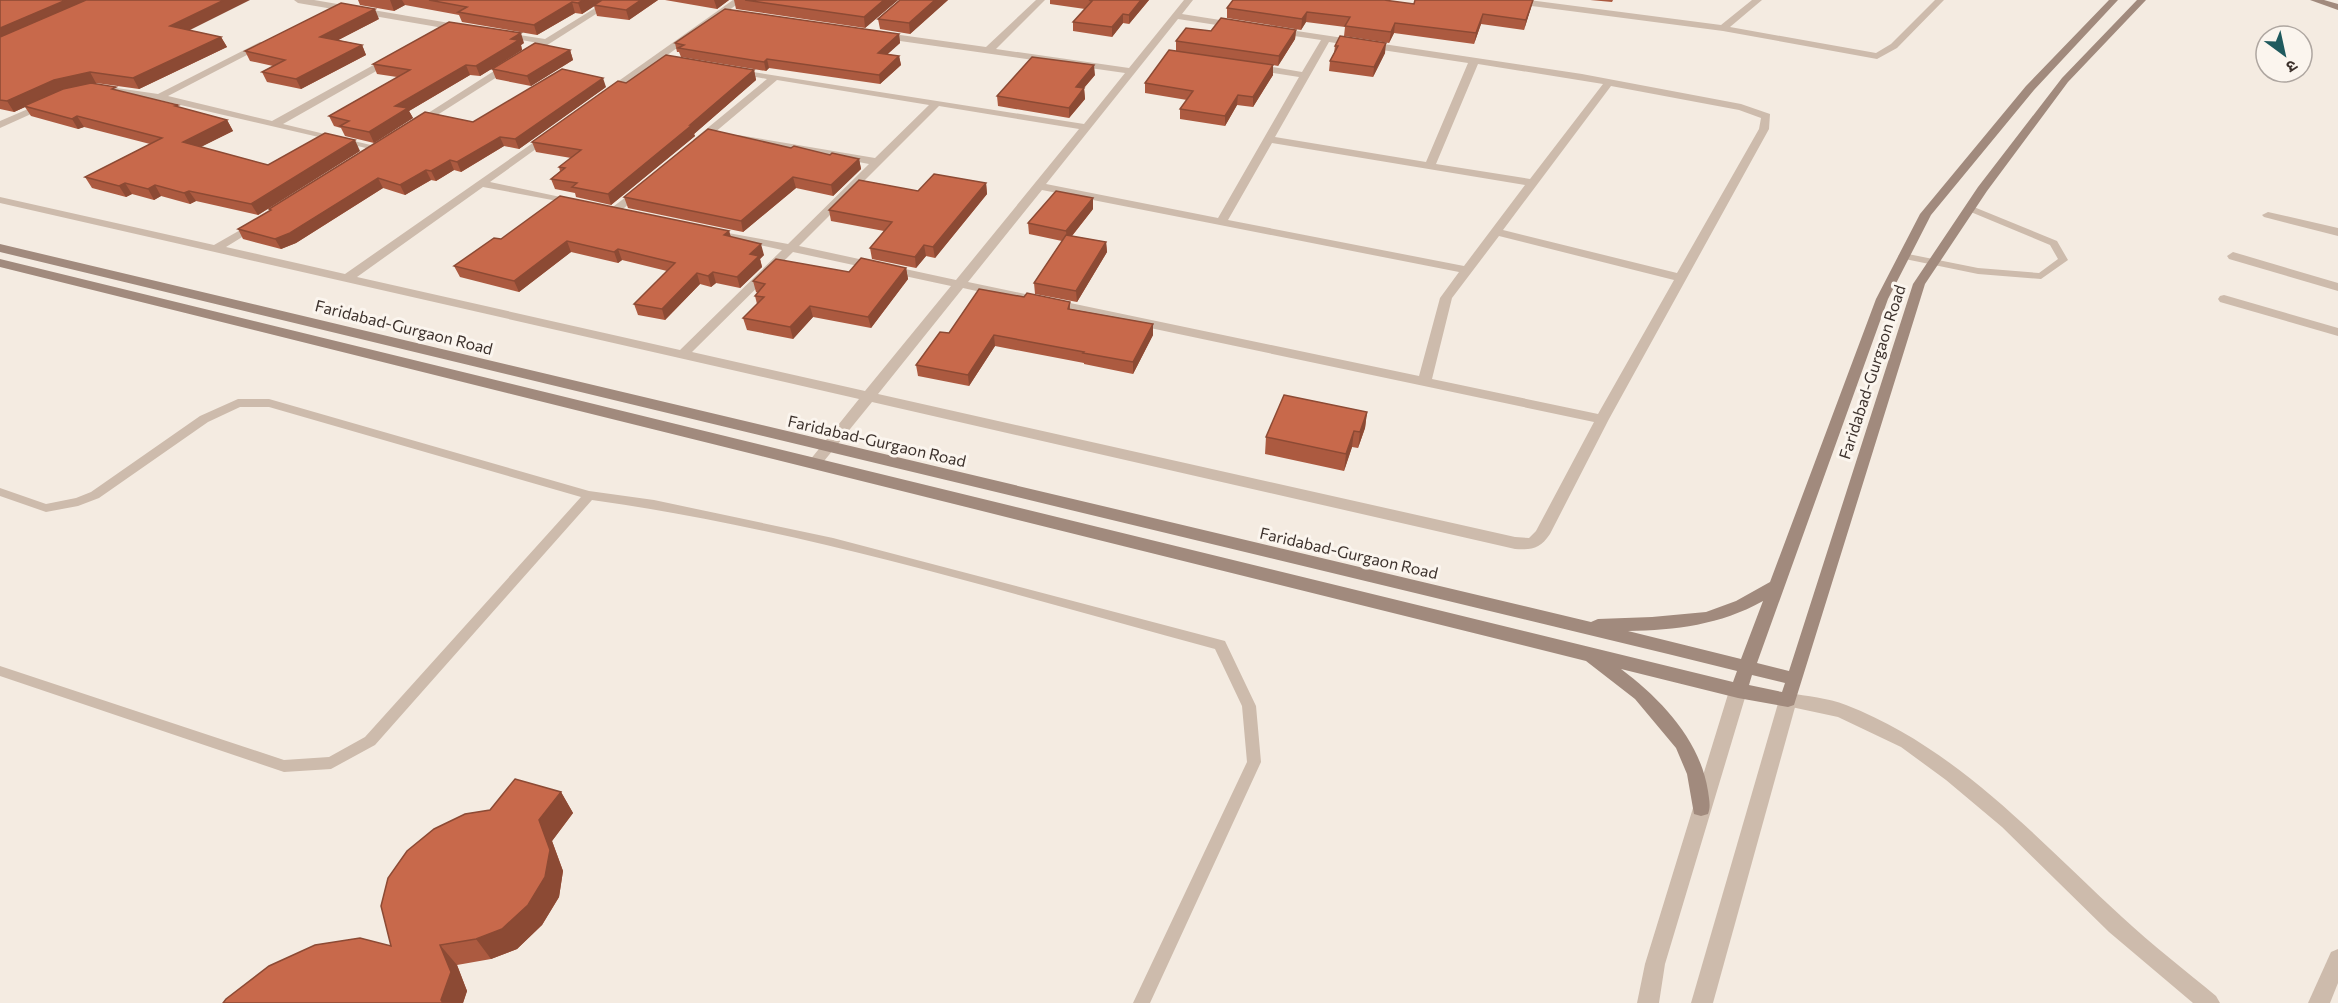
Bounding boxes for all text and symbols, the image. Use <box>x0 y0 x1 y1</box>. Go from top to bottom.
north arrow <box>2254 24 2314 84</box>
text: उ <box>2283 56 2302 78</box>
street label: Faridabad-Gurgaon Road <box>1834 282 1909 461</box>
street label: Faridabad-Gurgaon Road <box>313 295 495 358</box>
street label: Faridabad-Gurgaon Road <box>786 411 968 470</box>
street label: Faridabad-Gurgaon Road <box>1258 523 1440 582</box>

